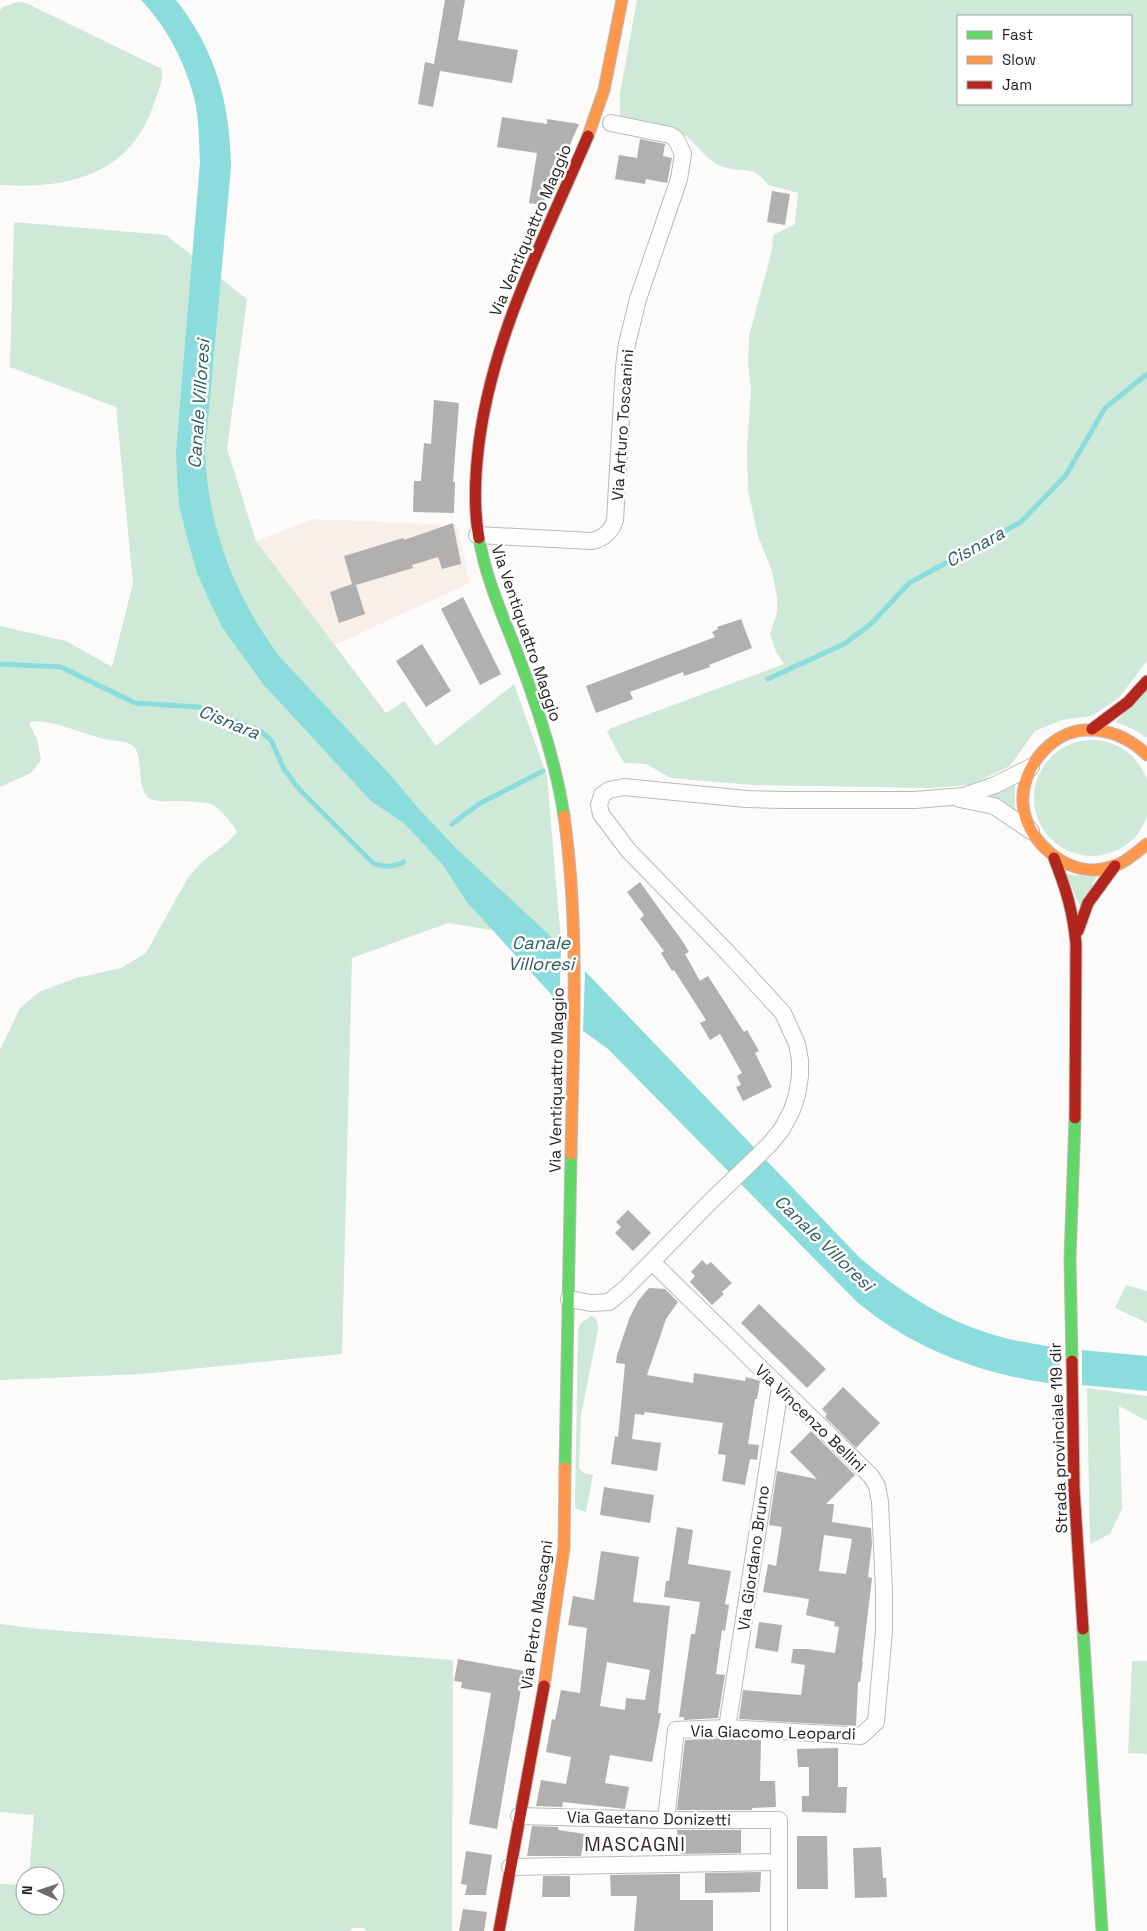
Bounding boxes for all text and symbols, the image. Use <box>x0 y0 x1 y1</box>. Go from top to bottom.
legend <box>957 15 1132 105</box>
text: Fast <box>1002 25 1033 44</box>
text: Slow <box>1002 50 1036 69</box>
text: Jam <box>1002 75 1032 94</box>
street label: Via Ventiquattro Maggio <box>485 141 576 320</box>
water label: Canale Villoresi <box>183 336 215 469</box>
street label: Via Arturo Toscanini <box>607 349 638 502</box>
water label: Cisnara <box>941 521 1009 572</box>
street label: Via Ventiquattro Maggio <box>486 542 567 724</box>
water label: Cisnara <box>195 699 264 744</box>
water label: Canale Villoresi <box>508 931 577 975</box>
street label: Via Ventiquattro Maggio <box>544 987 569 1173</box>
water label: Canale Villoresi <box>770 1189 881 1298</box>
street label: Strada provinciale 119 dir <box>1045 1342 1072 1534</box>
street label: Via Vincenzo Bellini <box>750 1360 871 1477</box>
street label: Via Giordano Bruno <box>733 1484 774 1632</box>
street label: Via Pietro Mascagni <box>516 1539 557 1691</box>
street label: Via Giacomo Leopardi <box>690 1721 856 1744</box>
street label: Via Gaetano Donizetti <box>567 1807 731 1830</box>
district label: MASCAGNI <box>584 1832 686 1857</box>
north arrow <box>15 1866 65 1916</box>
text: N <box>18 1885 36 1895</box>

